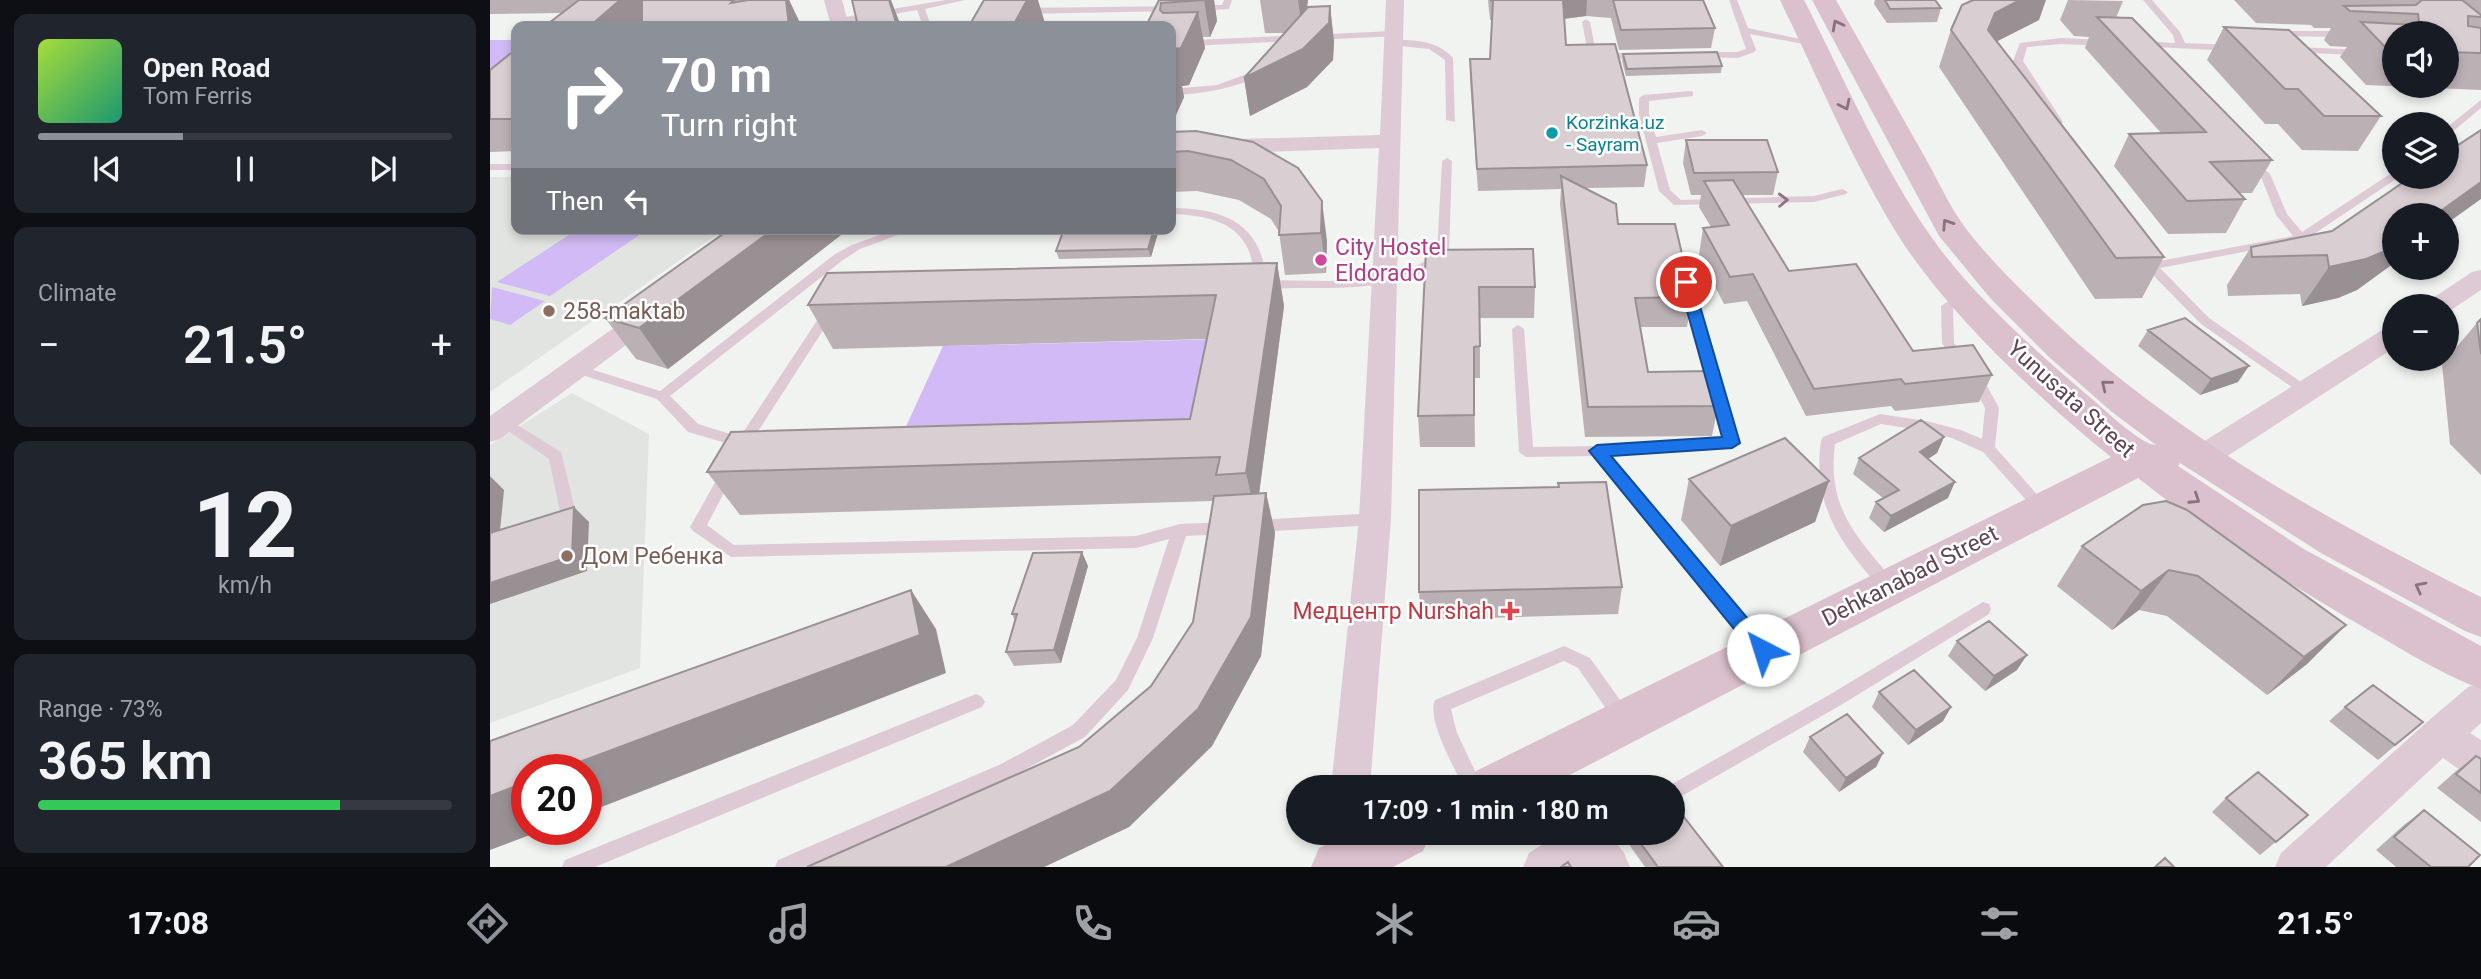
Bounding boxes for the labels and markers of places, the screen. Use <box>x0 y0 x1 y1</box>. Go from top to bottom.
place label: Korzinka.uz - Sayram <box>1566 111 1664 156</box>
marker: Korzinka.uz - Sayram <box>1544 125 1560 141</box>
place label: City Hostel Eldorado <box>1335 234 1446 287</box>
marker: City Hostel Eldorado <box>1313 252 1329 268</box>
pin <box>1656 252 1716 312</box>
place label: 258-maktab <box>563 298 685 325</box>
marker: 258-maktab <box>541 303 557 319</box>
place label: Дом Ребенка <box>581 543 724 570</box>
marker: Дом Ребенка <box>559 548 575 564</box>
place label: Медцентр Nurshah <box>1292 598 1494 625</box>
marker: Медцентр Nurshah <box>1500 601 1520 621</box>

